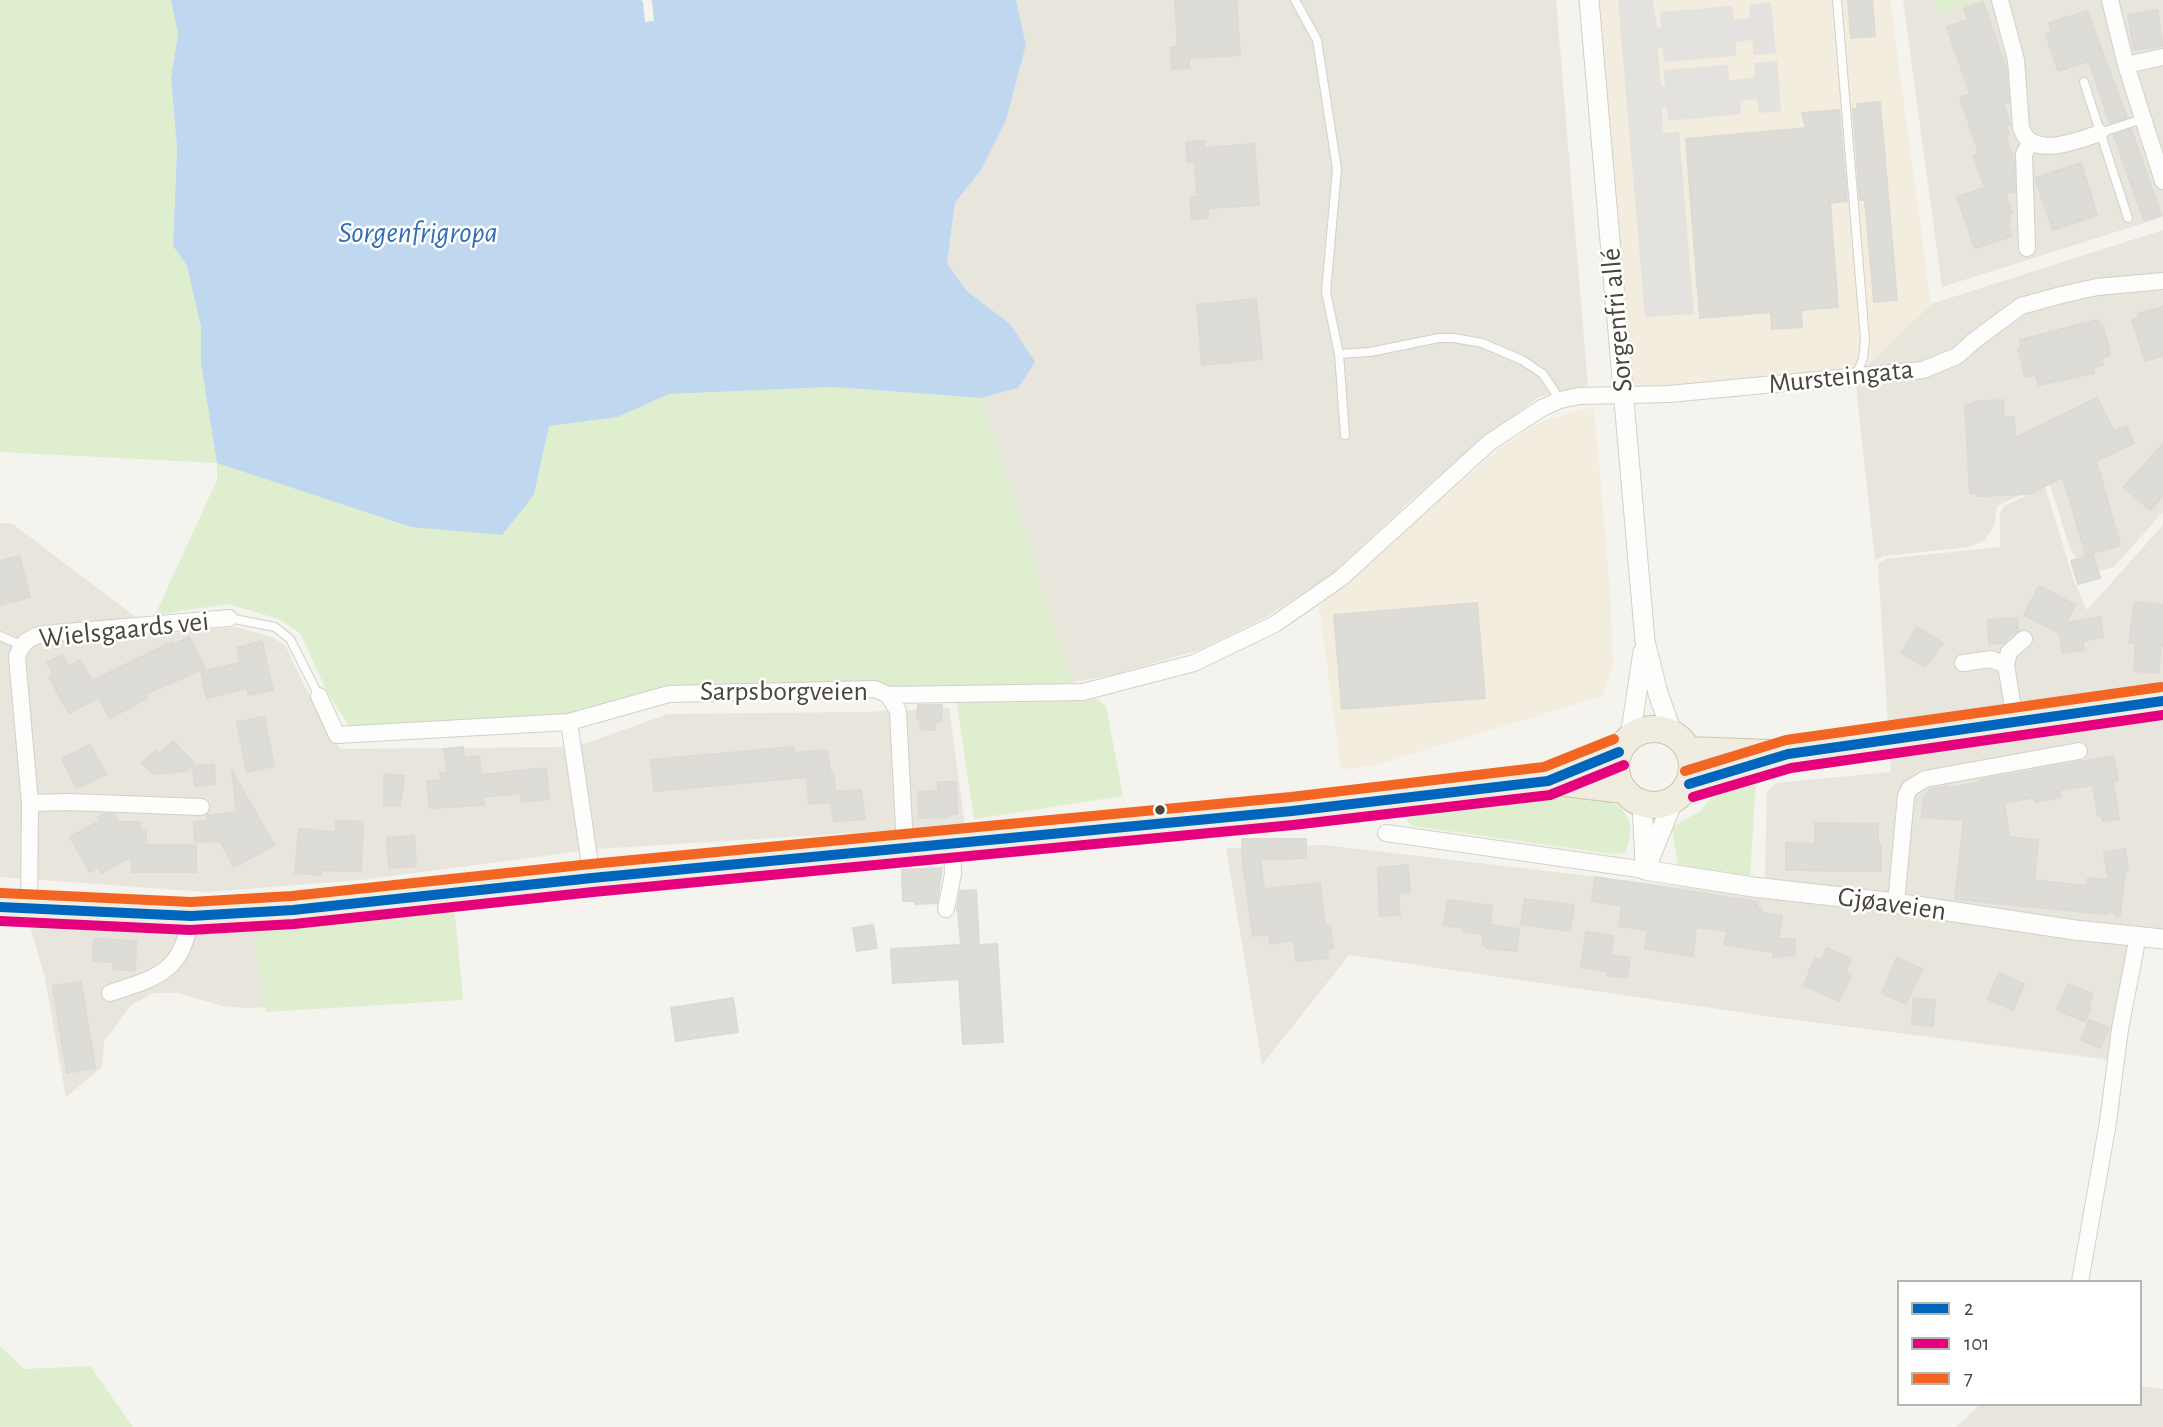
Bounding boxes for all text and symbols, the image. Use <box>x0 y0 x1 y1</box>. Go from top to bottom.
water label: Sorgenfrigropa <box>338 215 498 251</box>
street label: Sorgenfri allé <box>1594 247 1640 393</box>
street label: Mursteingata <box>1767 353 1915 401</box>
street label: Wielsgaards vei <box>37 604 211 656</box>
street label: Sarpsborgveien <box>700 675 868 709</box>
unlabelled marker <box>1153 803 1167 817</box>
street label: Gjøaveien <box>1836 880 1948 928</box>
legend <box>1897 1280 2142 1406</box>
text: 2 <box>1964 1298 1974 1319</box>
text: 101 <box>1964 1333 1990 1354</box>
text: 7 <box>1964 1368 1973 1389</box>

